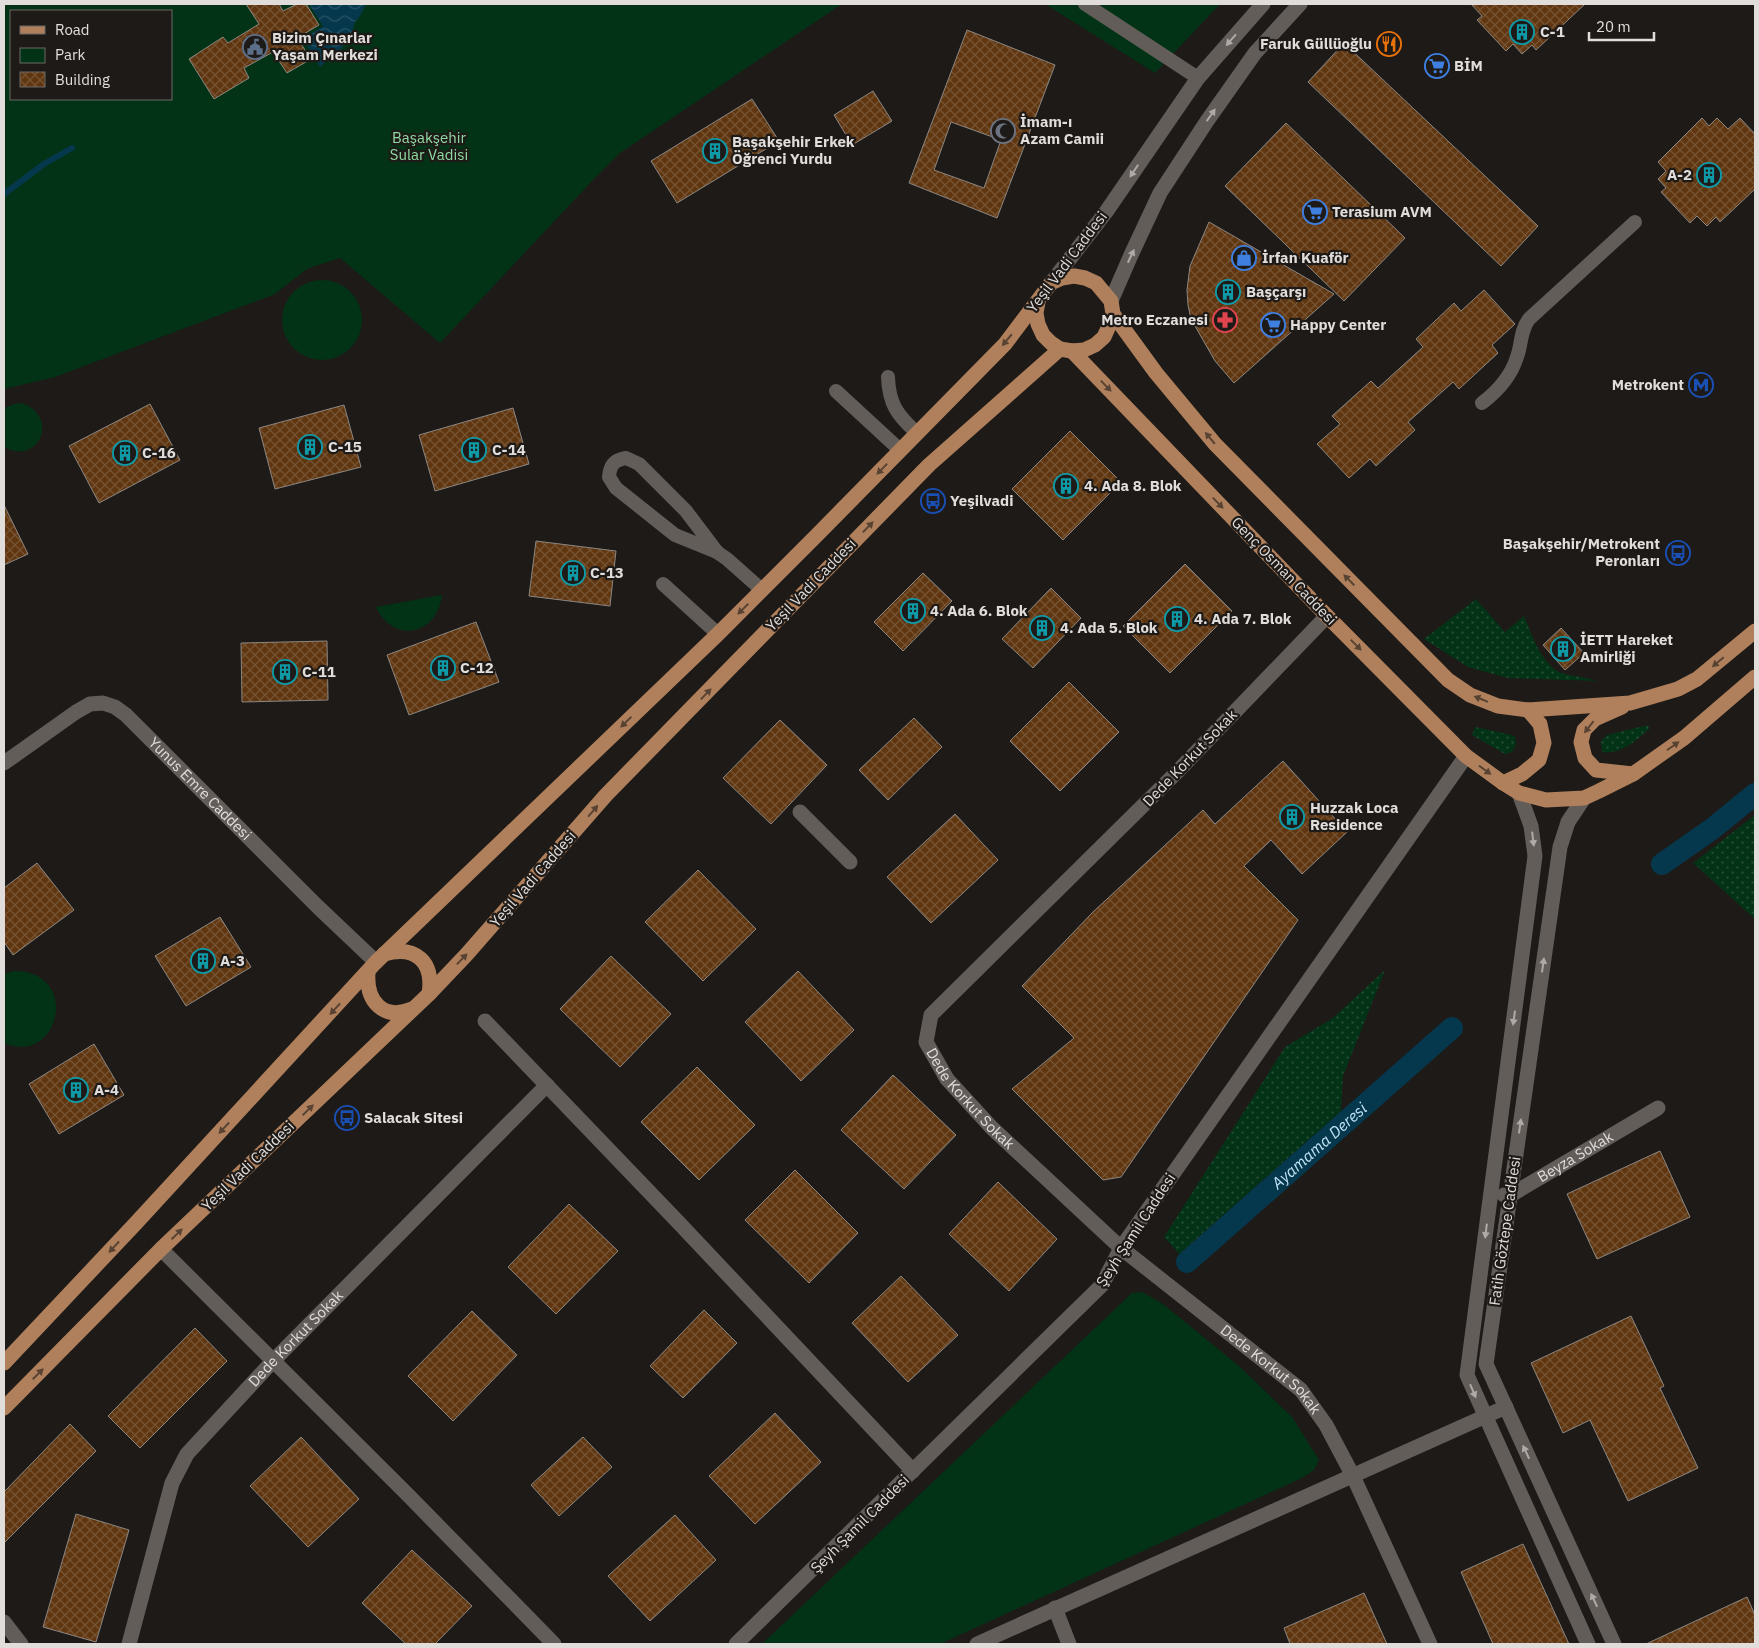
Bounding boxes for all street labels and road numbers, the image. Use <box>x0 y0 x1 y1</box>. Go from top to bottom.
street label: Yeşil Vadi Caddesi <box>1022 207 1111 316</box>
street label: Genç Osman Caddesi <box>1228 512 1341 629</box>
street label: Yeşil Vadi Caddesi <box>762 534 860 635</box>
street label: Dede Korkut Sokak <box>1138 705 1241 810</box>
street label: Yunus Emre Caddesi <box>145 733 256 844</box>
street label: Yeşil Vadi Caddesi <box>486 826 580 931</box>
street label: Dede Korkut Sokak <box>922 1044 1019 1153</box>
street label: Yeşil Vadi Caddesi <box>197 1117 298 1215</box>
street label: Beyza Sokak <box>1534 1127 1616 1186</box>
street label: Fatih Göztepe Caddesi <box>1485 1155 1524 1307</box>
street label: Şeyh Şamil Caddesi <box>1092 1169 1179 1290</box>
street label: Dede Korkut Sokak <box>244 1286 347 1391</box>
street label: Dede Korkut Sokak <box>1217 1320 1325 1418</box>
street label: Şeyh Şamil Caddesi <box>806 1470 913 1577</box>

